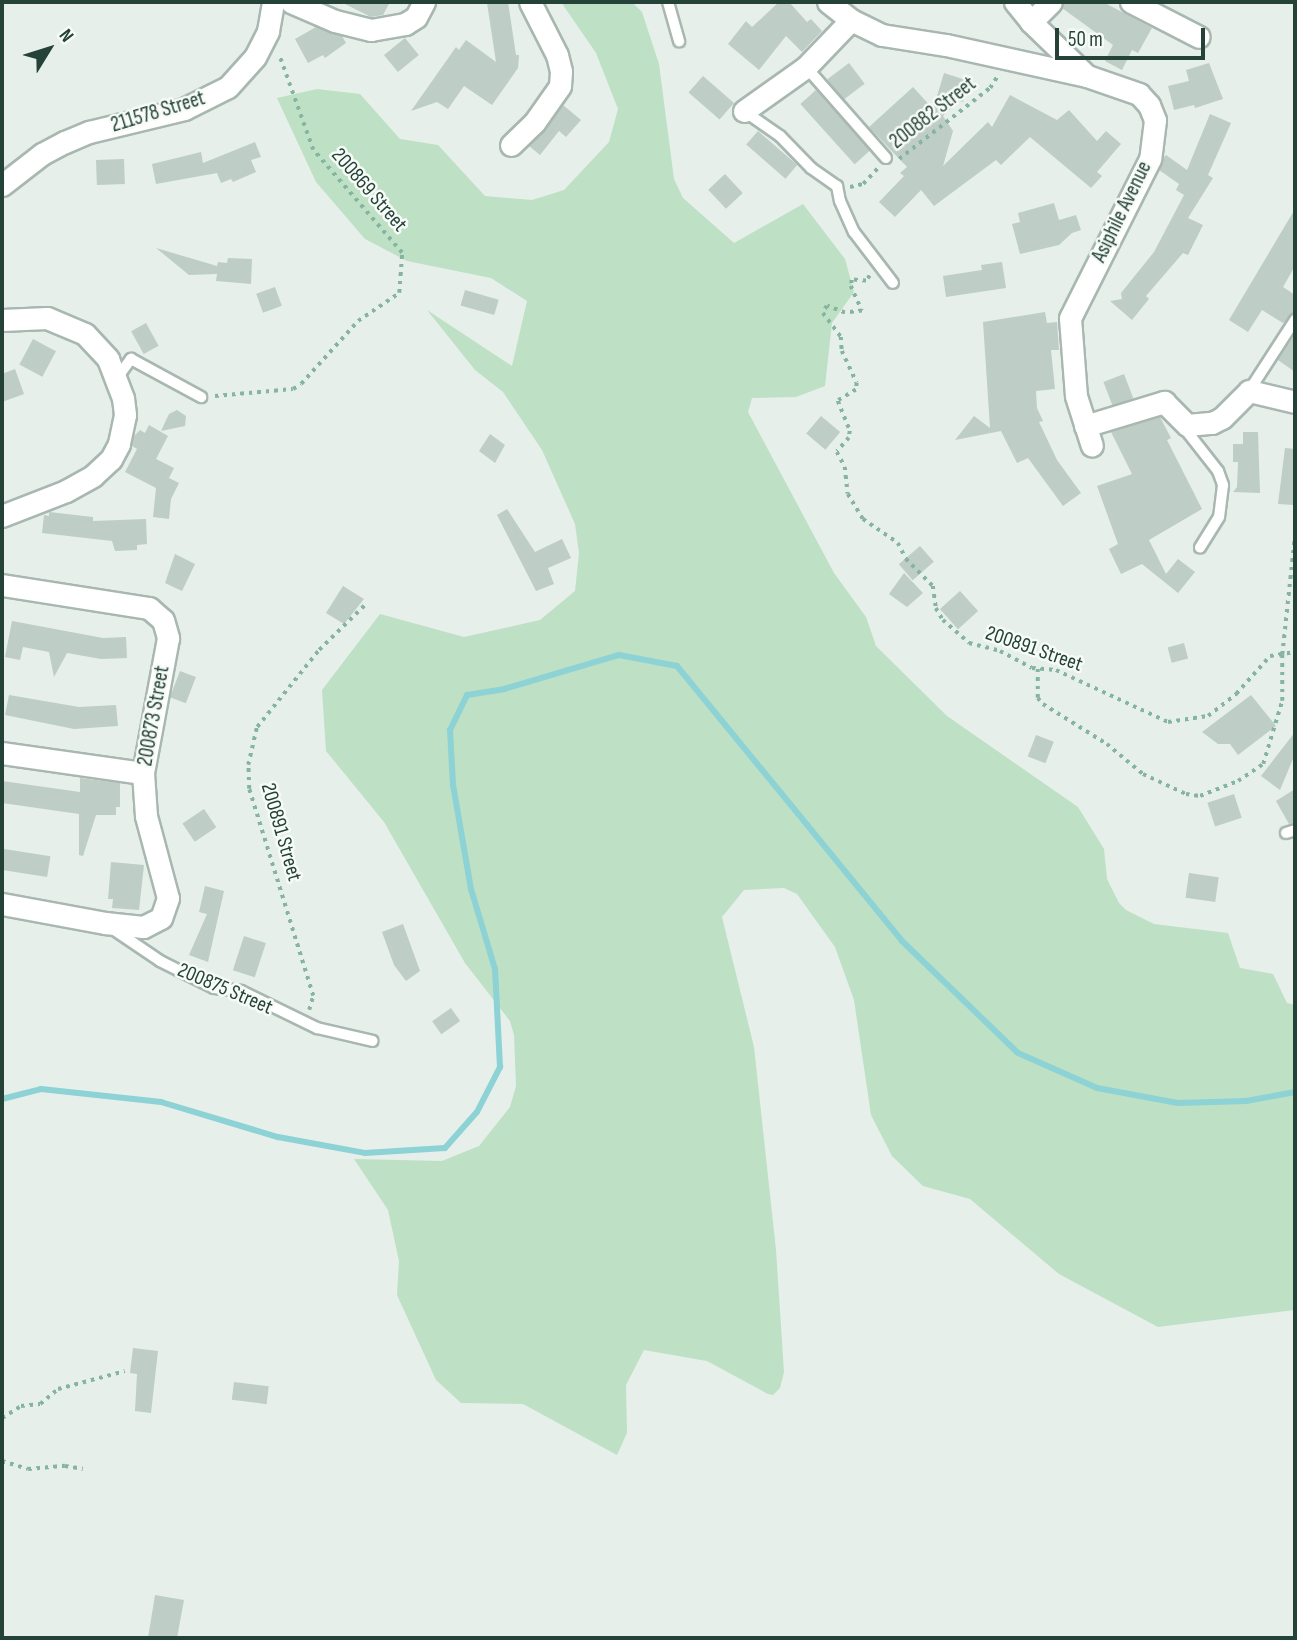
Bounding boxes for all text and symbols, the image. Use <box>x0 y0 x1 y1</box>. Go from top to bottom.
north arrow <box>14 14 84 84</box>
scale bar <box>1059 14 1210 58</box>
text: N <box>54 25 78 47</box>
text: 50 m <box>1068 27 1103 52</box>
street label: 200882 Street <box>885 72 981 154</box>
street label: 211578 Street <box>108 86 208 138</box>
street label: 200869 Street <box>326 143 412 237</box>
street label: Asiphile Avenue <box>1087 157 1157 267</box>
street label: 200891 Street <box>982 621 1086 677</box>
street label: 200873 Street <box>133 664 175 768</box>
street label: 200891 Street <box>255 780 307 884</box>
street label: 200875 Street <box>174 958 276 1020</box>

